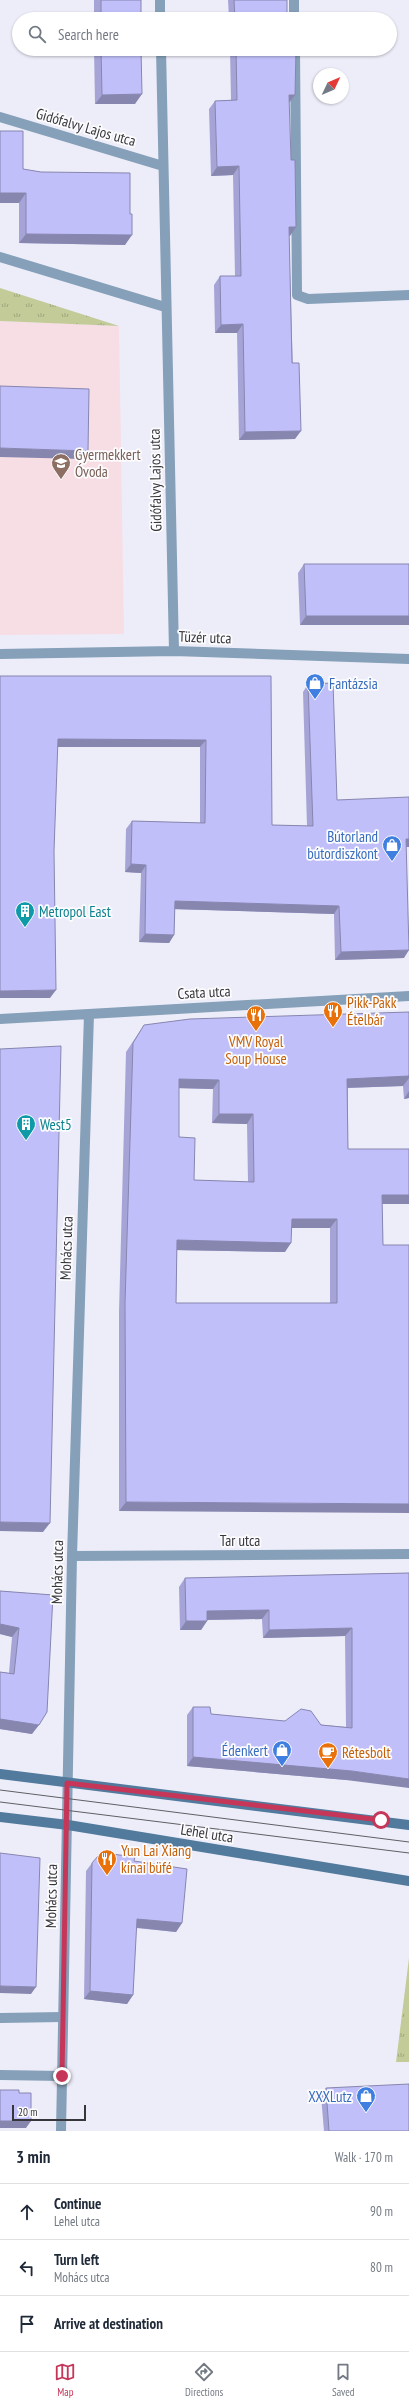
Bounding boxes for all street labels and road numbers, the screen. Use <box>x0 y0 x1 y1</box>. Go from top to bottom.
street label: Gidófalvy Lajos utca <box>34 104 138 150</box>
street label: Gidófalvy Lajos utca <box>145 428 165 532</box>
street label: Tüzér utca <box>178 627 232 647</box>
street label: Csata utca <box>177 981 231 1003</box>
street label: Mohács utca <box>55 1216 77 1280</box>
street label: Tar utca <box>220 1531 260 1550</box>
street label: Mohács utca <box>47 1540 67 1604</box>
street label: Lehel utca <box>179 1819 235 1847</box>
street label: Mohács utca <box>41 1864 61 1928</box>

